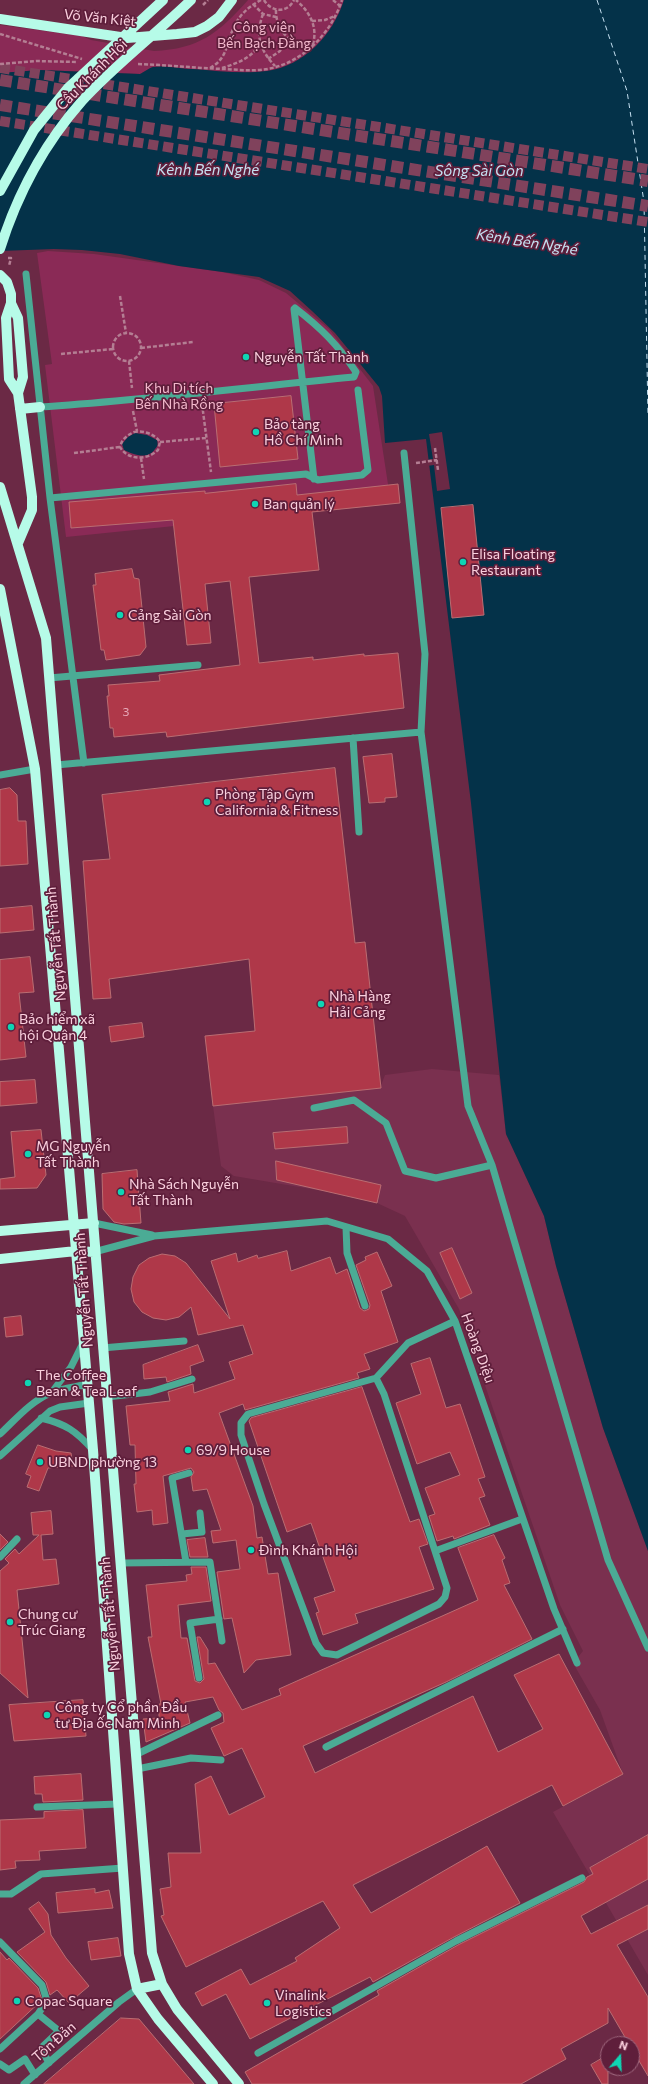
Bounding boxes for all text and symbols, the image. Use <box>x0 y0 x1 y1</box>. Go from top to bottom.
street label: Võ Văn Kiệt <box>63 6 137 30</box>
park label: Công viên Bến Bạch Đằng <box>217 19 311 52</box>
street label: Cầu Khánh Hội <box>53 36 131 114</box>
water label: Kênh Bến Nghé <box>157 161 259 179</box>
water label: Sông Sài Gòn <box>434 162 524 180</box>
water label: Kênh Bến Nghé <box>475 225 579 259</box>
place label: Nguyễn Tất Thành <box>254 349 369 365</box>
marker: Nguyễn Tất Thành <box>241 352 251 362</box>
park label: Khu Di tích Bến Nhà Rồng <box>135 380 223 412</box>
place label: Bảo tàng Hồ Chí Minh <box>264 416 342 448</box>
marker: Bảo tàng Hồ Chí Minh <box>251 427 261 437</box>
place label: Ban quản lý <box>263 496 335 512</box>
marker: Ban quản lý <box>250 499 260 509</box>
place label: Elisa Floating Restaurant <box>471 546 555 578</box>
marker: Elisa Floating Restaurant <box>458 557 468 567</box>
place label: Cảng Sài Gòn <box>128 607 212 623</box>
marker: Cảng Sài Gòn <box>115 610 125 620</box>
house number: 3 <box>123 705 129 719</box>
place label: Phòng Tập Gym California & Fitness <box>215 786 338 818</box>
marker: Phòng Tập Gym California & Fitness <box>202 797 212 807</box>
street label: Nguyễn Tất Thành <box>43 886 69 1002</box>
place label: Nhà Hàng Hải Cảng <box>329 988 391 1020</box>
marker: Nhà Hàng Hải Cảng <box>316 999 326 1009</box>
place label: Bảo hiểm xã hội Quận 4 <box>19 1011 95 1044</box>
marker: Bảo hiểm xã hội Quận 4 <box>6 1022 16 1032</box>
place label: MG Nguyễn Tất Thành <box>36 1138 110 1170</box>
marker: MG Nguyễn Tất Thành <box>23 1149 33 1159</box>
place label: Nhà Sách Nguyễn Tất Thành <box>129 1176 239 1208</box>
marker: Nhà Sách Nguyễn Tất Thành <box>116 1187 126 1197</box>
street label: Nguyễn Tất Thành <box>72 1232 96 1348</box>
street label: Hoàng Diệu <box>458 1311 498 1385</box>
place label: The Coffee Bean & Tea Leaf <box>36 1367 137 1400</box>
marker: The Coffee Bean & Tea Leaf <box>23 1378 33 1388</box>
place label: 69/9 House <box>196 1442 270 1458</box>
marker: 69/9 House <box>183 1445 193 1455</box>
place label: UBND phường 13 <box>48 1454 157 1470</box>
marker: UBND phường 13 <box>35 1457 45 1467</box>
place label: Đình Khánh Hội <box>259 1542 357 1558</box>
marker: Đình Khánh Hội <box>246 1545 256 1555</box>
street label: Nguyễn Tất Thành <box>97 1556 123 1672</box>
place label: Chung cư Trúc Giang <box>18 1606 86 1638</box>
marker: Chung cư Trúc Giang <box>5 1617 15 1627</box>
place label: Công ty Cổ phần Đầu tư Địa ốc Nam Minh <box>55 1699 187 1732</box>
marker: Công ty Cổ phần Đầu tư Địa ốc Nam Minh <box>42 1710 52 1720</box>
place label: Vinalink Logistics <box>275 1987 332 2020</box>
place label: Copac Square <box>25 1993 112 2009</box>
marker: Copac Square <box>12 1996 22 2006</box>
marker: Vinalink Logistics <box>262 1998 272 2008</box>
street label: Tôn Đản <box>29 2018 79 2066</box>
north arrow <box>600 2036 640 2076</box>
text: N <box>618 2038 630 2053</box>

